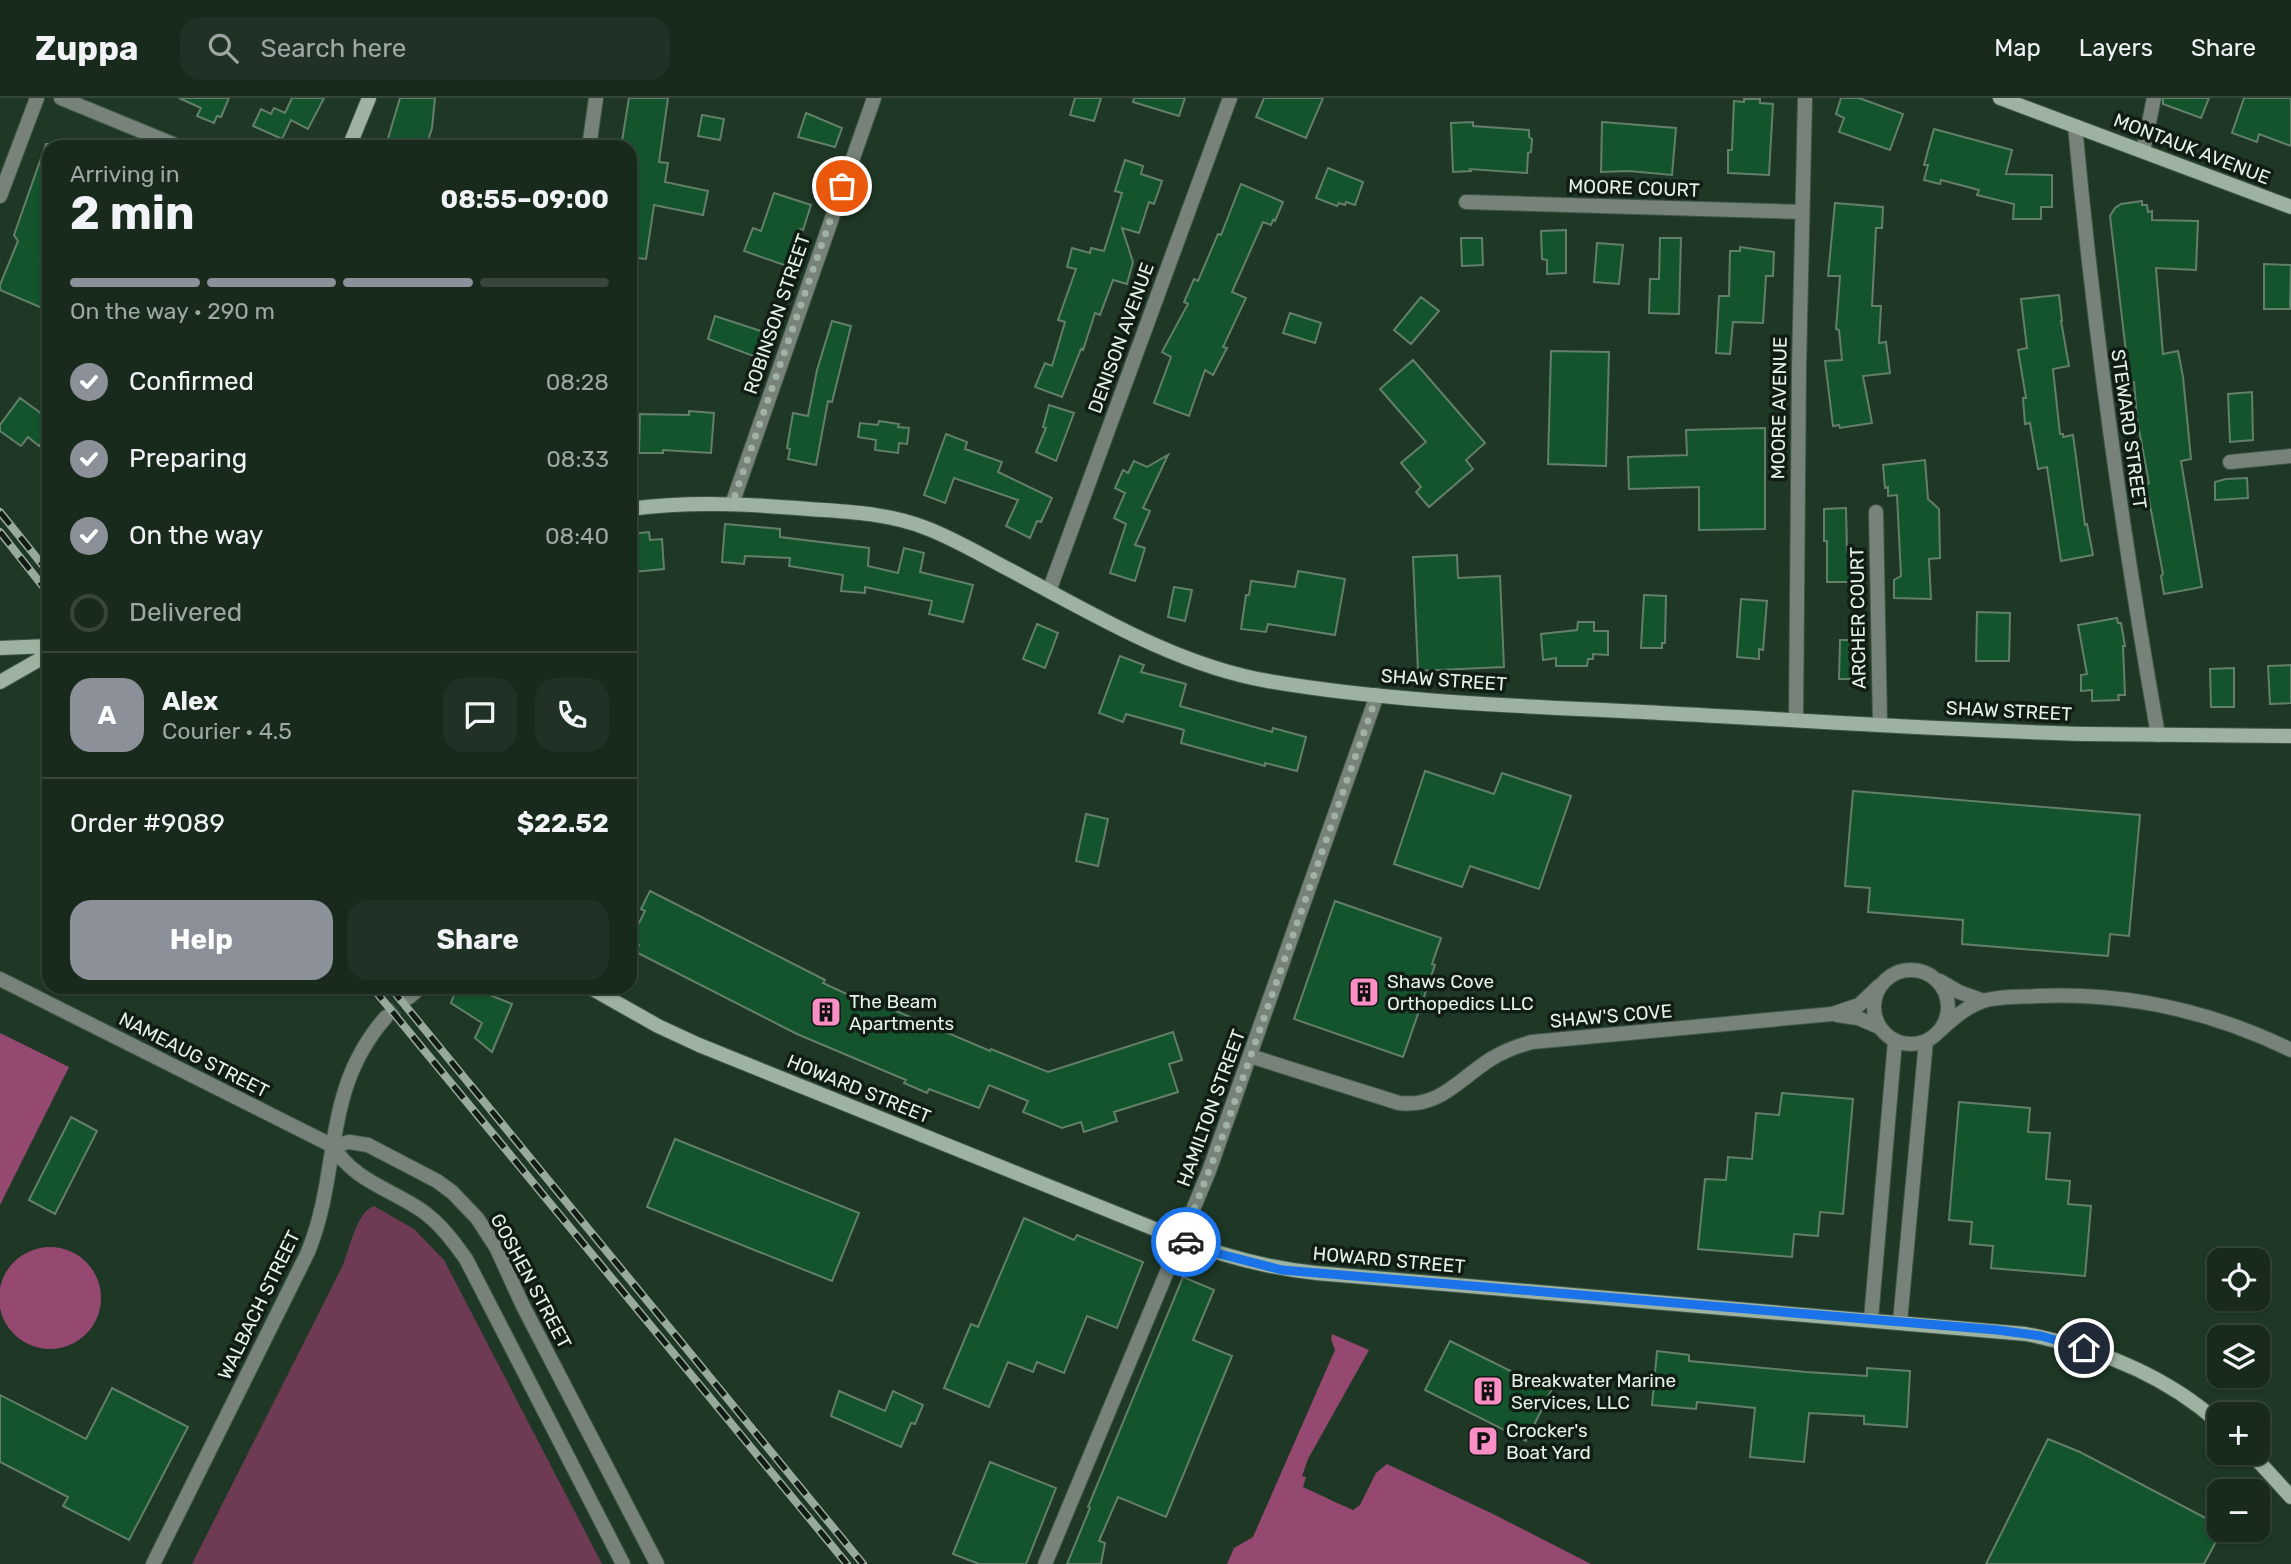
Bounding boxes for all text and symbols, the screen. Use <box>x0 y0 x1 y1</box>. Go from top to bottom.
search box <box>180 17 670 80</box>
text: Zuppa <box>35 29 138 68</box>
icon: search <box>204 29 242 67</box>
text: Search here <box>260 33 406 64</box>
text: Map <box>1994 34 2041 62</box>
text: Layers <box>2079 34 2153 62</box>
text: Share <box>2191 34 2256 62</box>
street label: MONTAUK AVENUE <box>2111 109 2273 189</box>
pin <box>812 156 872 216</box>
text: Arriving in <box>70 160 180 188</box>
icon: bag <box>823 167 861 205</box>
street label: MOORE COURT <box>1568 174 1700 202</box>
text: 08:55–09:00 <box>440 184 609 215</box>
text: 2 min <box>70 186 195 241</box>
street label: ROBINSON STREET <box>739 231 815 397</box>
street label: DENISON AVENUE <box>1083 259 1159 417</box>
text: On the way · 290 m <box>70 297 275 325</box>
street label: MOORE AVENUE <box>1766 336 1792 480</box>
street label: STEWARD STREET <box>2106 348 2152 510</box>
icon: check <box>70 363 108 401</box>
text: Confirmed <box>129 366 254 397</box>
text: 08:28 <box>546 368 609 396</box>
icon: check <box>70 440 108 478</box>
text: Preparing <box>129 443 247 474</box>
text: 08:33 <box>546 445 609 473</box>
icon: check <box>70 517 108 555</box>
text: On the way <box>129 520 263 551</box>
text: 08:40 <box>545 522 609 550</box>
street label: ARCHER COURT <box>1845 547 1871 689</box>
text: Delivered <box>129 597 242 628</box>
street label: SHAW STREET <box>1380 664 1508 696</box>
button: chat <box>443 678 517 752</box>
button: phone <box>535 678 609 752</box>
text: Alex <box>162 686 218 717</box>
street label: SHAW STREET <box>1945 696 2073 726</box>
text: A <box>98 700 116 731</box>
text: Courier · 4.5 <box>162 717 292 745</box>
text: Order #9089 <box>70 808 225 839</box>
text: $22.52 <box>517 808 609 839</box>
button: Help <box>70 900 333 980</box>
button: Share <box>347 900 609 980</box>
place label: Shaws Cove Orthopedics LLC <box>1387 970 1534 1015</box>
building icon: Shaws Cove Orthopedics LLC <box>1347 975 1381 1009</box>
place label: The Beam Apartments <box>849 990 954 1035</box>
building icon: The Beam Apartments <box>809 995 843 1029</box>
street label: SHAW'S COVE <box>1549 999 1673 1033</box>
street label: NAMEAUG STREET <box>115 1007 273 1103</box>
street label: HAMILTON STREET <box>1172 1026 1250 1190</box>
street label: HOWARD STREET <box>784 1050 934 1128</box>
courier <box>1151 1207 1221 1277</box>
street label: GOSHEN STREET <box>486 1210 576 1352</box>
icon: car <box>1167 1223 1205 1261</box>
street label: WALBACH STREET <box>213 1227 305 1383</box>
street label: HOWARD STREET <box>1312 1242 1466 1278</box>
map controls <box>2207 1248 2270 1542</box>
button: locate <box>2207 1248 2270 1311</box>
pin <box>2054 1318 2114 1378</box>
button: layers <box>2207 1325 2270 1388</box>
icon: home <box>2065 1329 2103 1367</box>
place label: Breakwater Marine Services, LLC <box>1511 1369 1676 1414</box>
building icon: Breakwater Marine Services, LLC <box>1471 1374 1505 1408</box>
button: + <box>2207 1402 2270 1465</box>
place label: Crocker's Boat Yard <box>1506 1419 1591 1464</box>
parking icon: Crocker's Boat Yard <box>1466 1424 1500 1458</box>
button: − <box>2207 1479 2270 1542</box>

